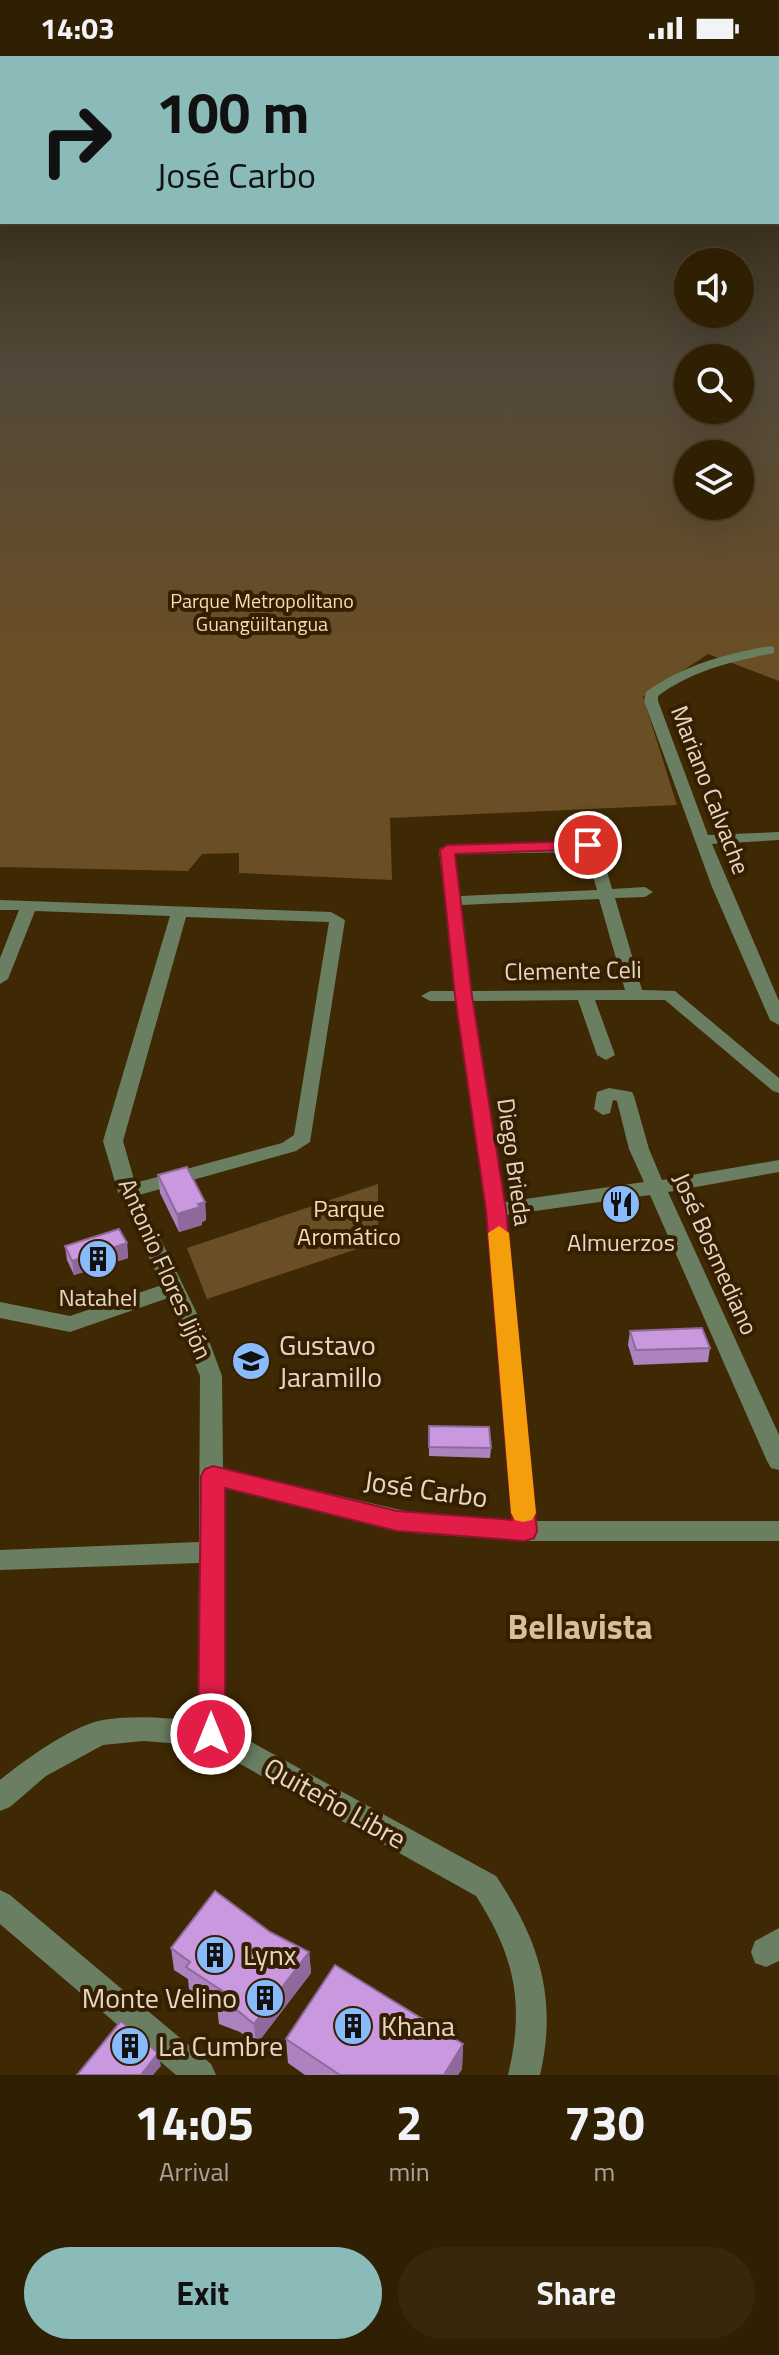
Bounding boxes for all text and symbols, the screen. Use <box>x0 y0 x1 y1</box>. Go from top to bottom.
text: 14:03 <box>40 5 115 51</box>
text: 100 m <box>156 70 309 155</box>
icon: right <box>24 88 128 192</box>
text: José Carbo <box>156 147 316 202</box>
map controls <box>674 248 754 520</box>
button: sound <box>674 248 754 328</box>
button: search <box>674 344 754 424</box>
button: layers <box>674 440 754 520</box>
park label: Parque Metropolitano Guangüiltangua <box>170 585 354 639</box>
street label: Mariano Calvache <box>662 700 760 879</box>
pin <box>554 811 622 879</box>
icon: arrive <box>566 823 610 867</box>
street label: Clemente Celi <box>504 951 642 989</box>
street label: Diego Brieda <box>488 1096 542 1228</box>
street label: José Bosmediano <box>664 1167 768 1341</box>
street label: Antonio Flores Jijón <box>110 1172 222 1365</box>
restaurant icon: Almuerzos <box>600 1183 642 1225</box>
park label: Parque Aromático <box>297 1190 401 1254</box>
place label: Almuerzos <box>567 1224 675 1260</box>
building icon: Natahel <box>77 1238 119 1280</box>
place label: Natahel <box>58 1279 138 1315</box>
place label: Gustavo Jaramillo <box>279 1323 382 1398</box>
school or university icon: Gustavo Jaramillo <box>230 1340 272 1382</box>
street label: José Carbo <box>361 1459 491 1518</box>
district label: Bellavista <box>507 1600 653 1652</box>
position arrow <box>169 1692 253 1776</box>
street label: Quiteño Libre <box>256 1746 414 1859</box>
place label: Lynx <box>243 1933 297 1976</box>
building icon: Lynx <box>194 1934 236 1976</box>
place label: Monte Velino <box>82 1976 237 2019</box>
building icon: Monte Velino <box>244 1977 286 2019</box>
place label: Khana <box>381 2004 455 2047</box>
building icon: Khana <box>332 2005 374 2047</box>
place label: La Cumbre <box>158 2024 283 2067</box>
building icon: La Cumbre <box>109 2025 151 2067</box>
text: 14:05 <box>134 2086 254 2159</box>
text: 2 <box>396 2086 423 2159</box>
text: 730 <box>564 2086 645 2159</box>
text: Arrival <box>159 2152 229 2191</box>
text: min <box>388 2152 430 2191</box>
text: m <box>594 2152 615 2191</box>
button: Exit <box>24 2247 382 2339</box>
button: Share <box>398 2247 755 2339</box>

